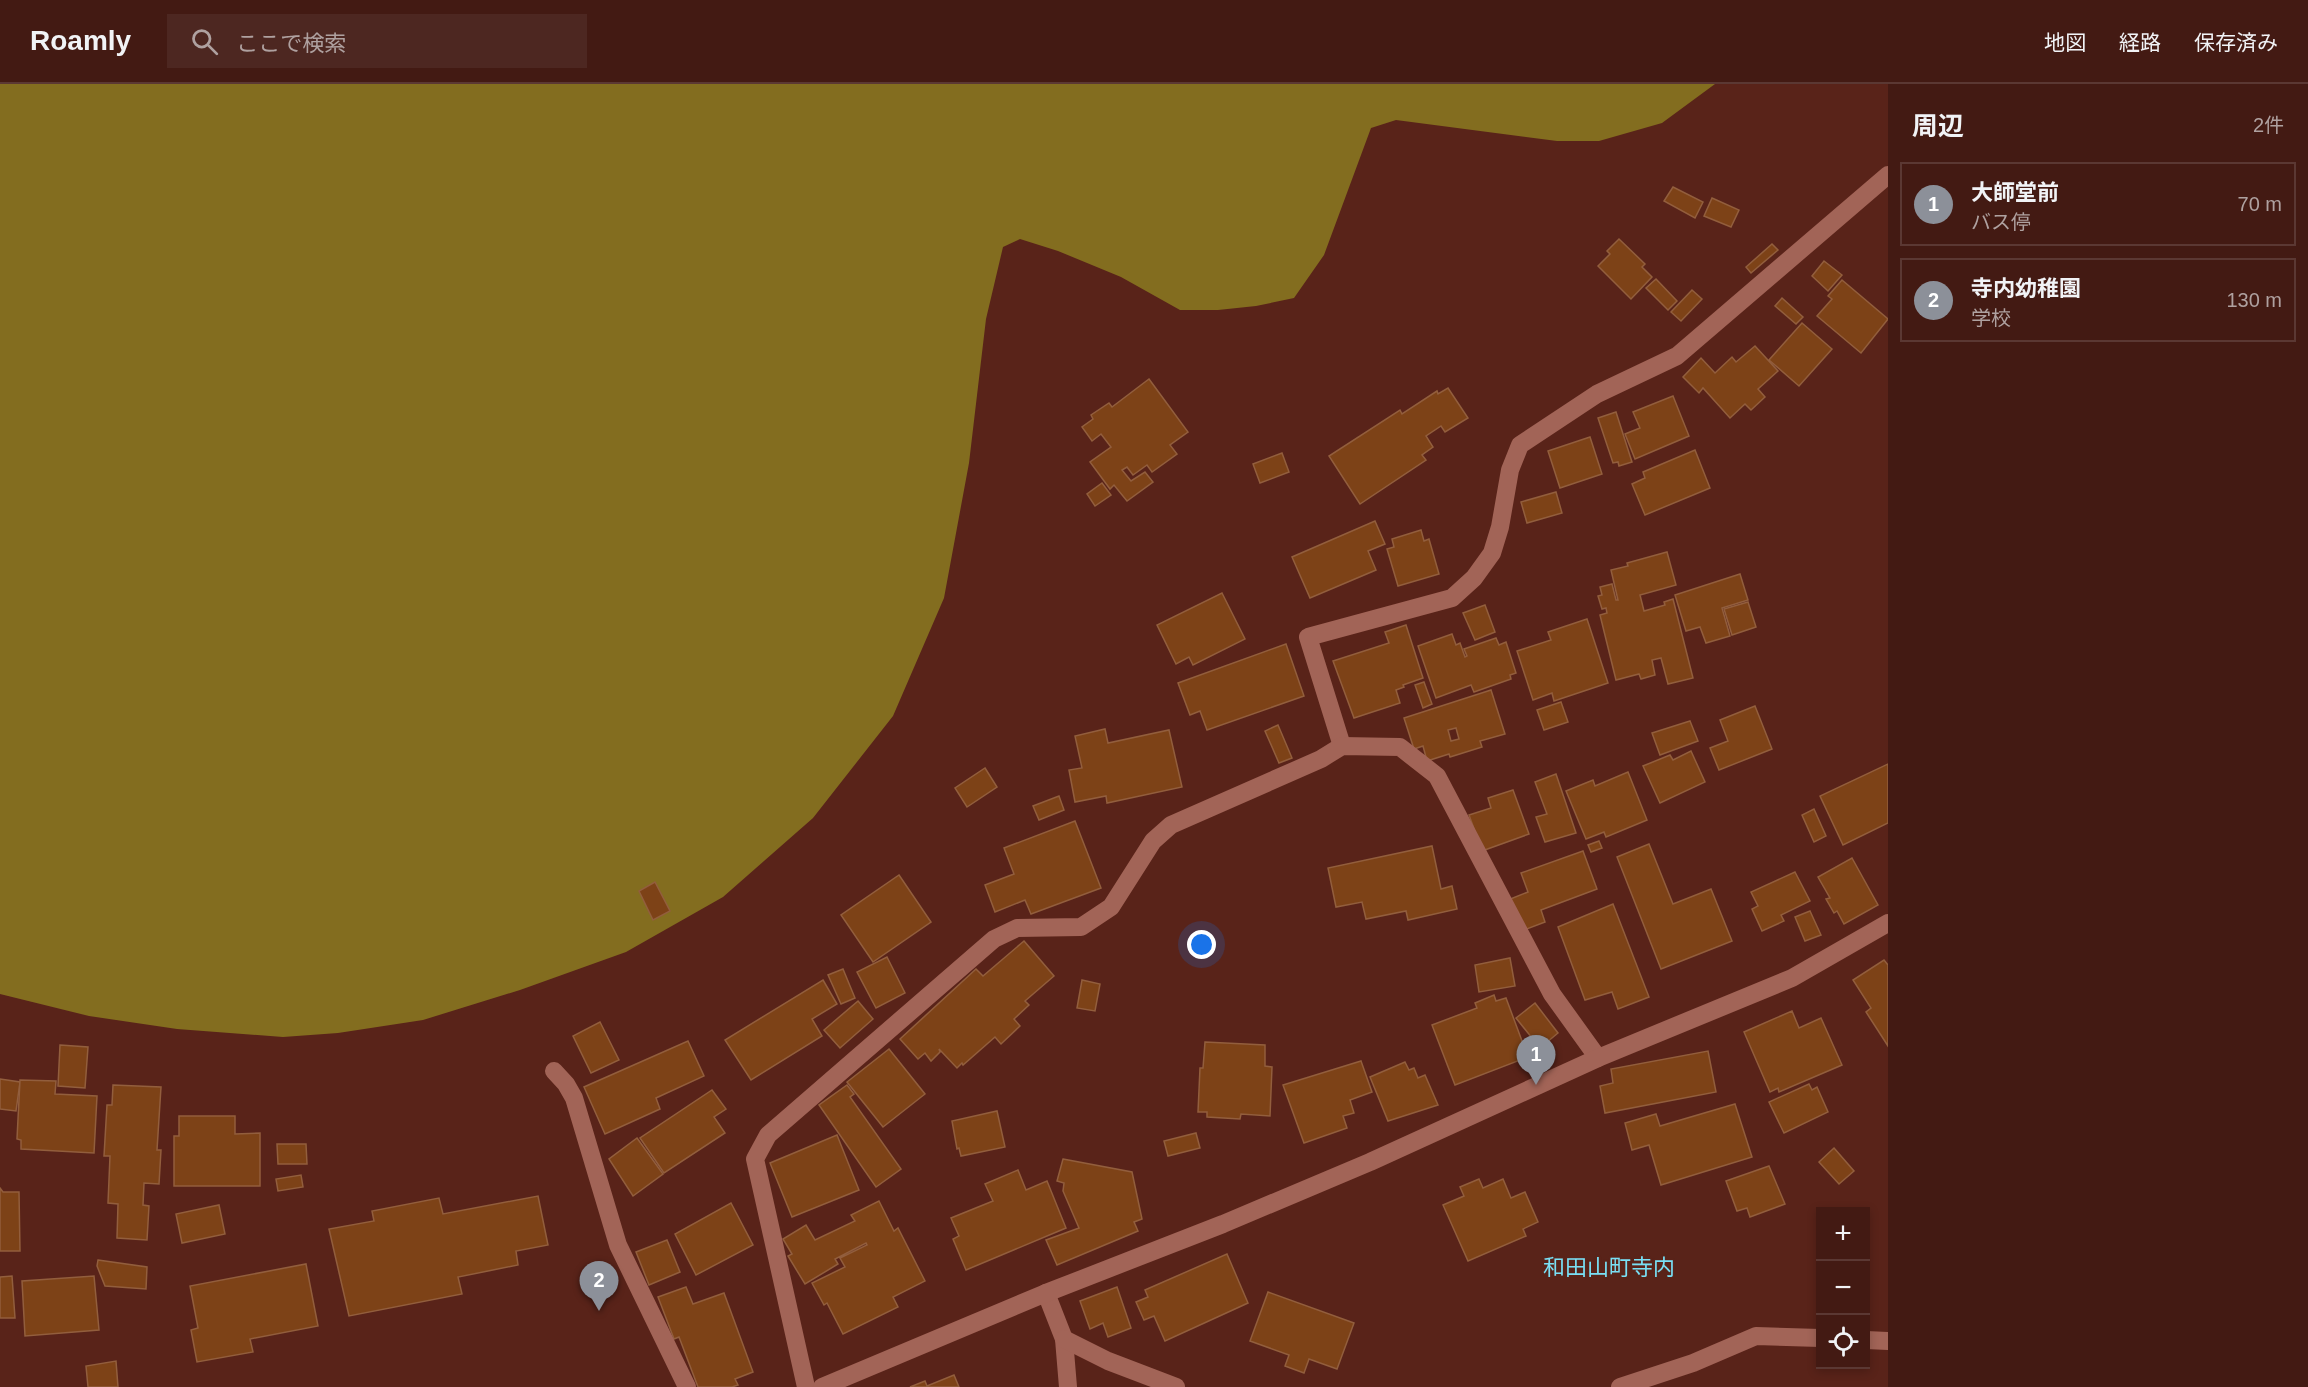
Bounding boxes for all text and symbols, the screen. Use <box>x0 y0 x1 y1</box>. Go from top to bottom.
search box <box>167 14 587 68</box>
text: Roamly <box>30 25 131 56</box>
icon: search <box>188 25 221 58</box>
text: ここで検索 <box>236 31 346 56</box>
text: 地図 <box>2044 31 2086 54</box>
text: 経路 <box>2119 31 2161 54</box>
text: 保存済み <box>2194 31 2278 54</box>
text: 周辺 <box>1912 111 1964 141</box>
text: 2件 <box>2253 114 2284 136</box>
text: 大師堂前 <box>1971 180 2059 205</box>
text: 1 <box>1928 193 1939 215</box>
text: 70 m <box>2238 193 2282 215</box>
text: バス停 <box>1971 211 2031 233</box>
text: 寺内幼稚園 <box>1971 276 2081 301</box>
text: 2 <box>1928 289 1939 311</box>
text: 130 m <box>2226 289 2282 311</box>
text: 学校 <box>1971 307 2011 329</box>
your location <box>1187 930 1216 959</box>
pin: 1 <box>1516 1036 1556 1085</box>
map controls <box>1816 1207 1870 1369</box>
button: + <box>1816 1207 1870 1261</box>
district label: 和田山町寺内 <box>1543 1255 1675 1280</box>
button: − <box>1816 1261 1870 1315</box>
pin: 2 <box>580 1262 618 1311</box>
button: locate <box>1816 1315 1870 1369</box>

